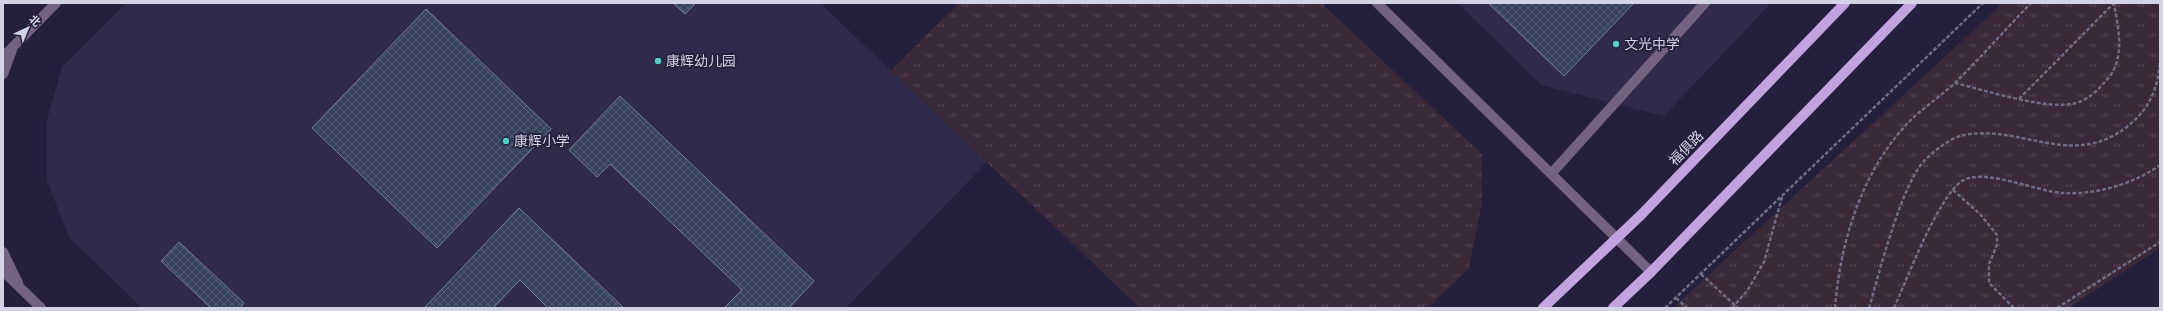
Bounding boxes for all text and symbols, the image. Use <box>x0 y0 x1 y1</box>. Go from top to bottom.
north arrow <box>8 8 48 48</box>
text: 北 <box>27 13 42 29</box>
place label: 文光中学 <box>1624 37 1680 52</box>
marker: 文光中学 <box>1611 39 1621 49</box>
place label: 康辉幼儿园 <box>666 54 736 69</box>
marker: 康辉幼儿园 <box>653 56 663 66</box>
street label: 福俱路 <box>1666 128 1706 169</box>
place label: 康辉小学 <box>514 134 570 149</box>
marker: 康辉小学 <box>501 136 511 146</box>

